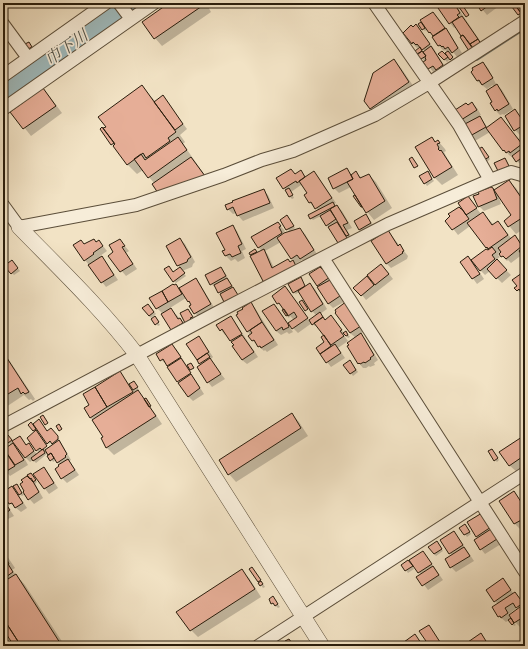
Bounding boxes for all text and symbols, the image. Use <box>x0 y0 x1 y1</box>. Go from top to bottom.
water label: 巾下川 <box>41 25 94 70</box>

